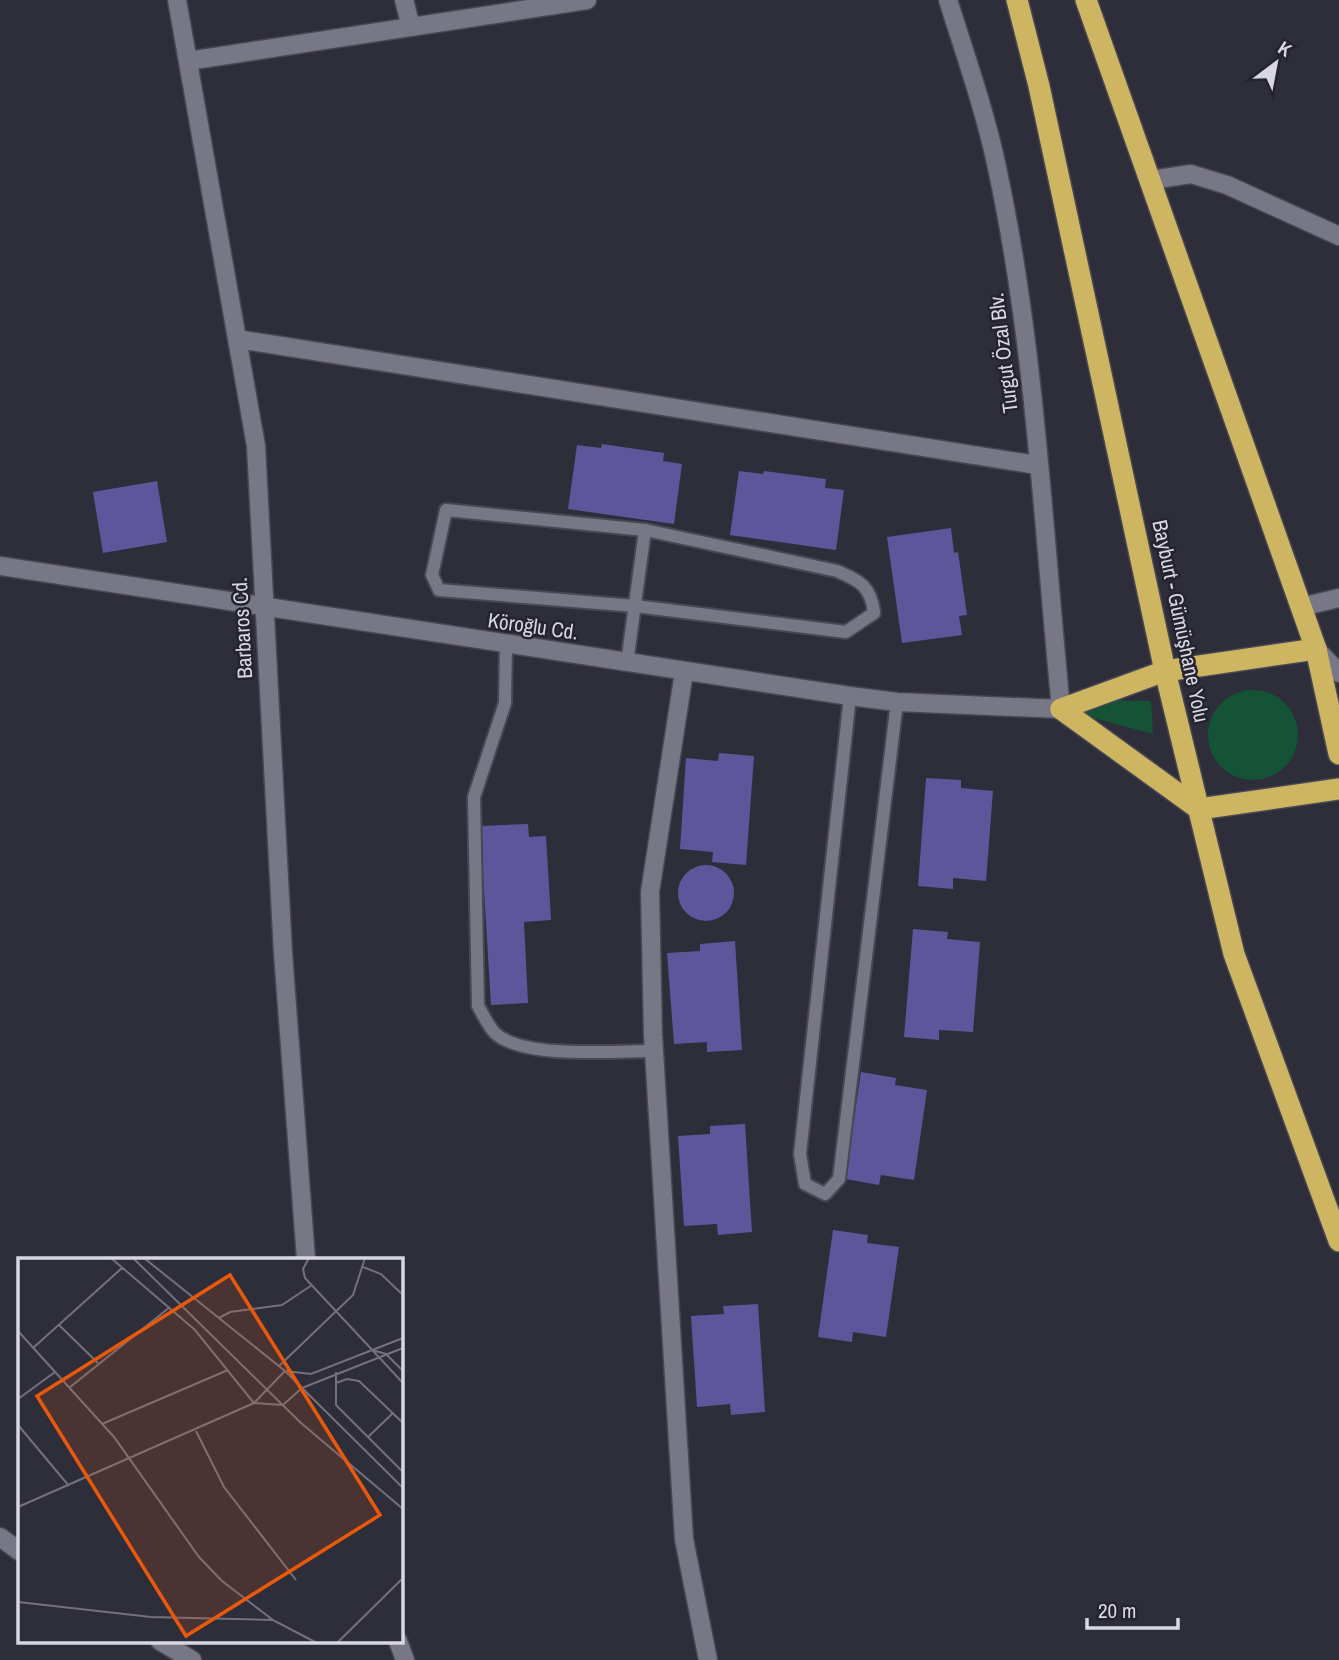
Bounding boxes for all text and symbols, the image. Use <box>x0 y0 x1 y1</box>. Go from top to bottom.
north arrow <box>1241 28 1311 98</box>
text: K <box>1273 35 1297 63</box>
street label: Turgut Özal Blv. <box>981 291 1025 415</box>
street label: Bayburt - Gümüşhane Yolu <box>1145 517 1217 725</box>
street label: Barbaros Cd. <box>225 577 259 679</box>
street label: Köroğlu Cd. <box>486 605 580 647</box>
inset map <box>18 1258 402 1642</box>
scale bar <box>1087 1586 1178 1630</box>
text: 20 m <box>1098 1596 1136 1625</box>

